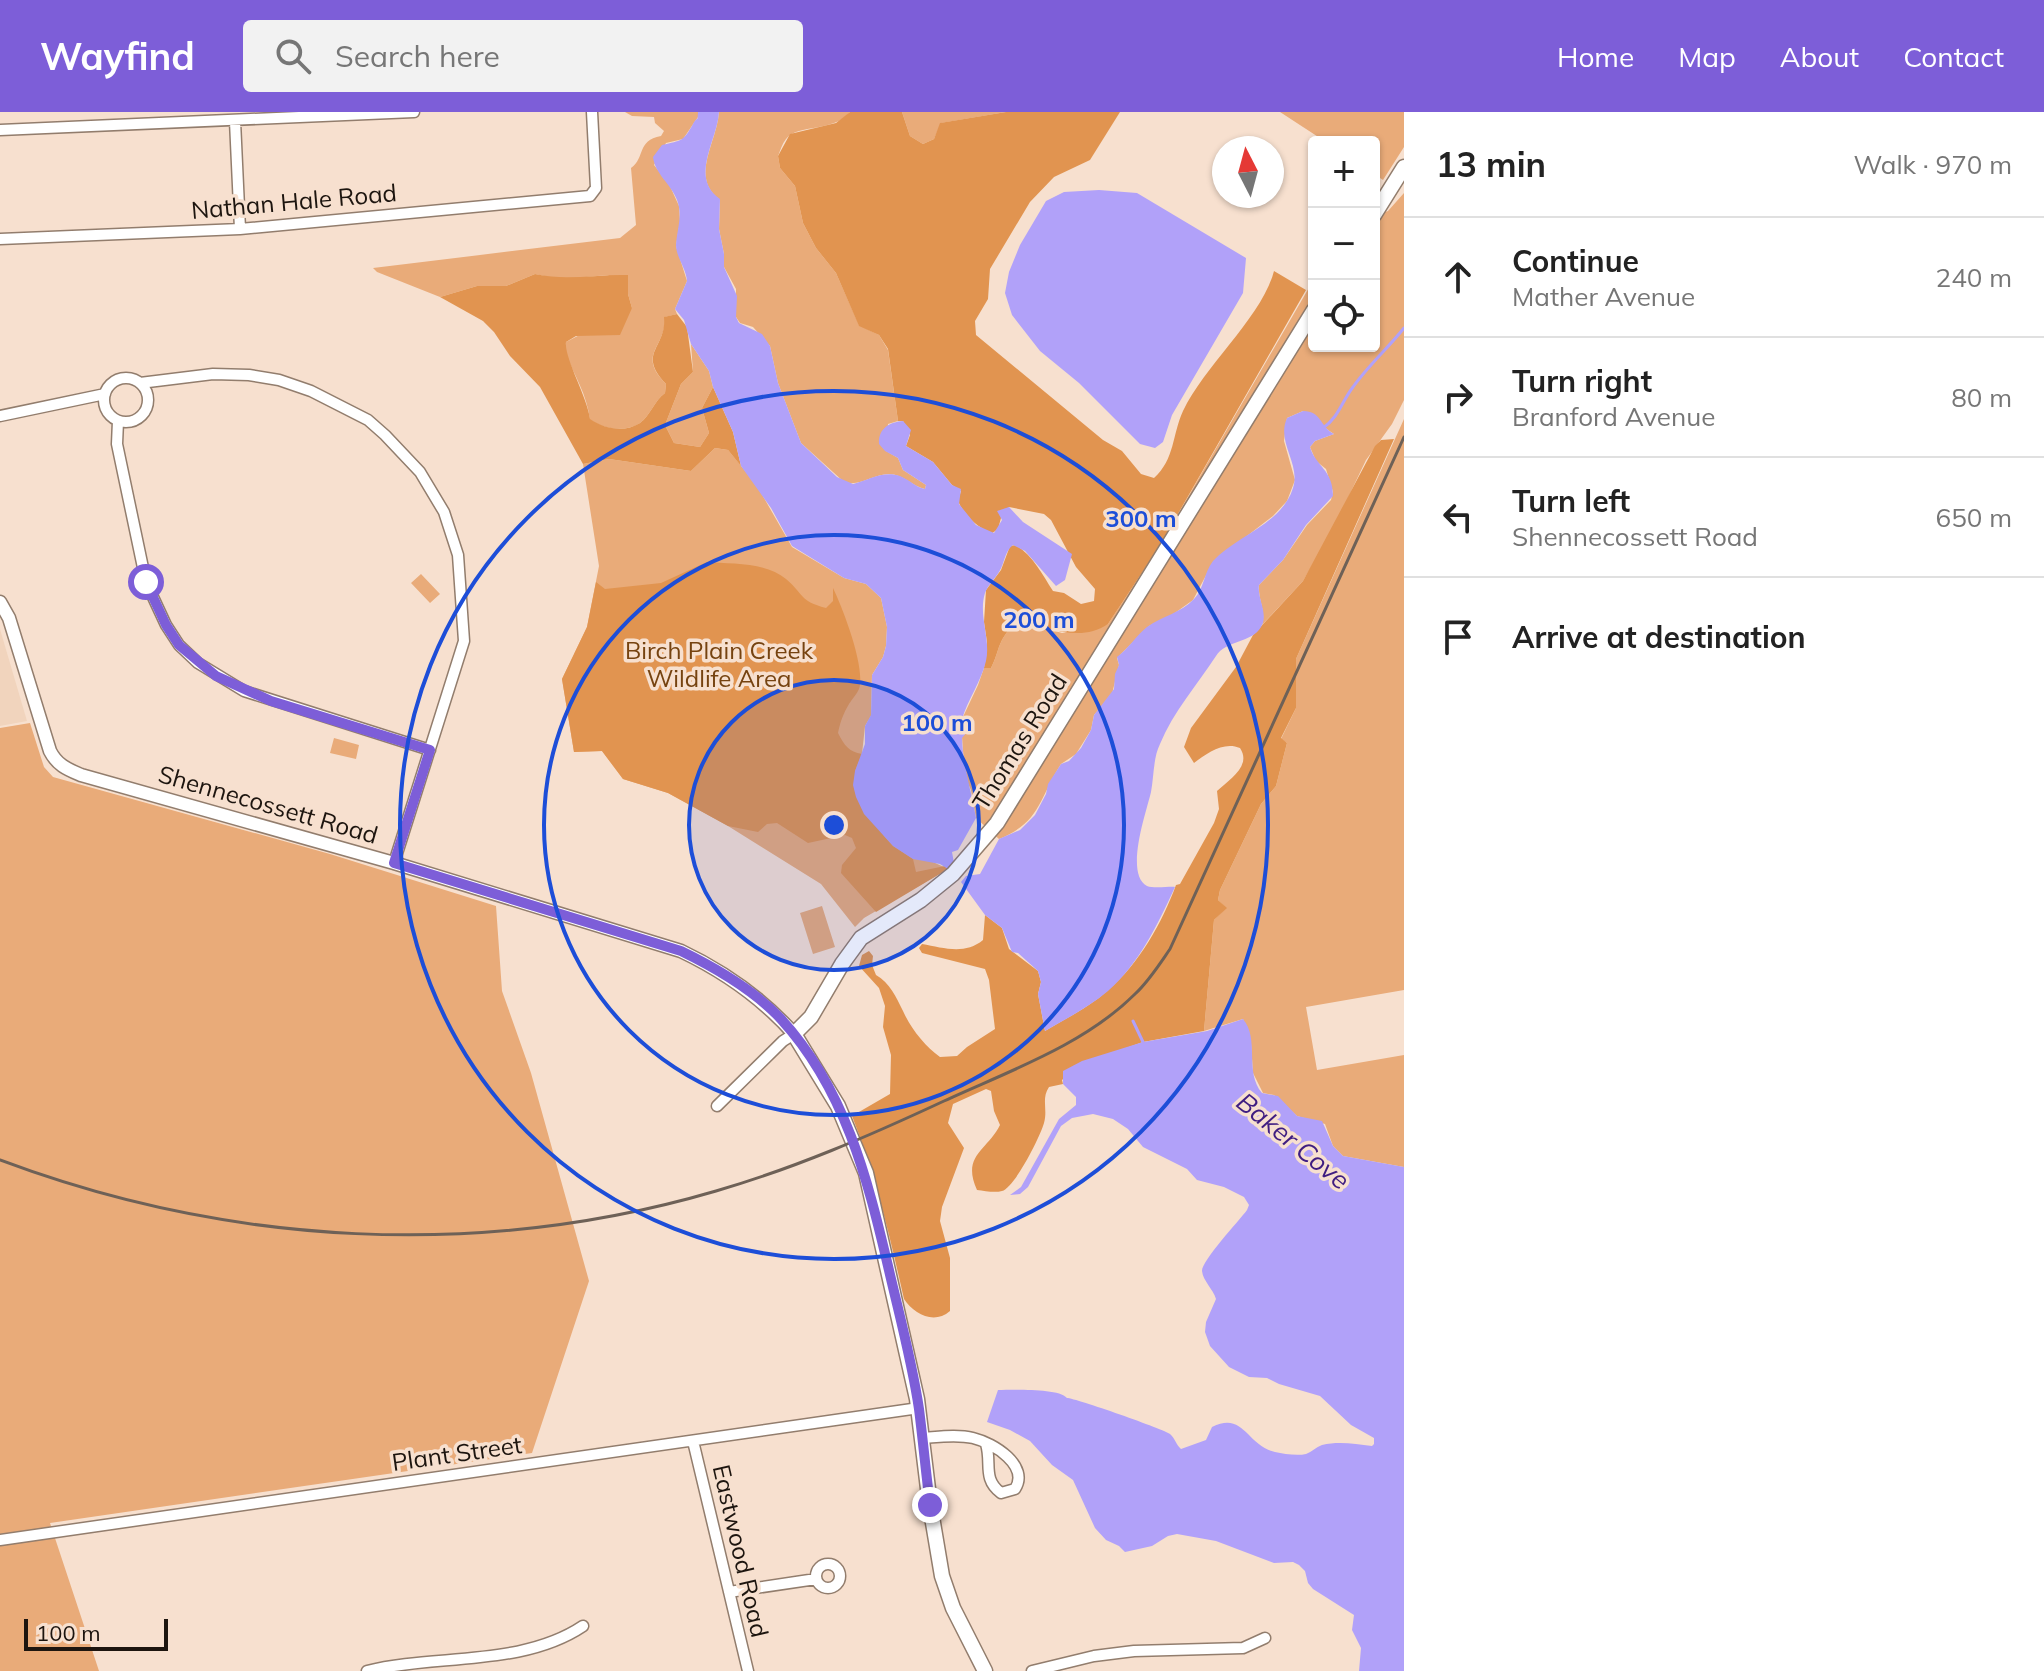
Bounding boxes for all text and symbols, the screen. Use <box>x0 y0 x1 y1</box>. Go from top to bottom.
search box <box>243 20 803 92</box>
text: Wayfind <box>40 32 195 80</box>
icon: search <box>271 34 315 78</box>
text: Search here <box>335 37 500 75</box>
text: Home <box>1557 39 1634 74</box>
text: Map <box>1678 39 1736 74</box>
text: About <box>1780 39 1859 74</box>
text: Contact <box>1903 39 2004 74</box>
north arrow <box>1212 136 1284 208</box>
map controls <box>1308 136 1380 352</box>
button: + <box>1308 136 1380 208</box>
text: 13 min <box>1436 143 1546 186</box>
text: Walk · 970 m <box>1853 148 2012 181</box>
street label: Nathan Hale Road <box>190 177 398 225</box>
button: − <box>1308 208 1380 280</box>
text: Continue <box>1512 242 1639 280</box>
icon: ahead <box>1436 255 1480 299</box>
text: 240 m <box>1936 261 2012 294</box>
button: locate <box>1308 280 1380 352</box>
text: Mather Avenue <box>1512 280 1695 313</box>
text: Turn right <box>1512 362 1652 400</box>
icon: right <box>1436 375 1480 419</box>
text: 80 m <box>1951 381 2012 414</box>
text: Branford Avenue <box>1512 400 1715 433</box>
text: Turn left <box>1512 482 1630 520</box>
icon: left <box>1436 495 1480 539</box>
text: 650 m <box>1936 501 2012 534</box>
text: 300 m <box>1105 503 1177 533</box>
text: Shennecossett Road <box>1512 520 1758 553</box>
route start <box>128 564 164 600</box>
text: 200 m <box>1003 604 1075 634</box>
icon: arrive <box>1436 615 1480 659</box>
text: Arrive at destination <box>1512 618 1806 656</box>
park label: Birch Plain Creek Wildlife Area <box>625 635 814 693</box>
street label: Thomas Road <box>965 668 1073 815</box>
text: 100 m <box>901 707 973 737</box>
street label: Shennecossett Road <box>155 758 382 850</box>
centre of rings <box>820 811 848 839</box>
water label: Baker Cove <box>1230 1085 1357 1196</box>
street label: Plant Street <box>390 1429 524 1477</box>
street label: Eastwood Road <box>707 1462 775 1640</box>
route end <box>912 1487 948 1523</box>
scale bar <box>24 1615 168 1651</box>
text: 100 m <box>36 1619 101 1647</box>

